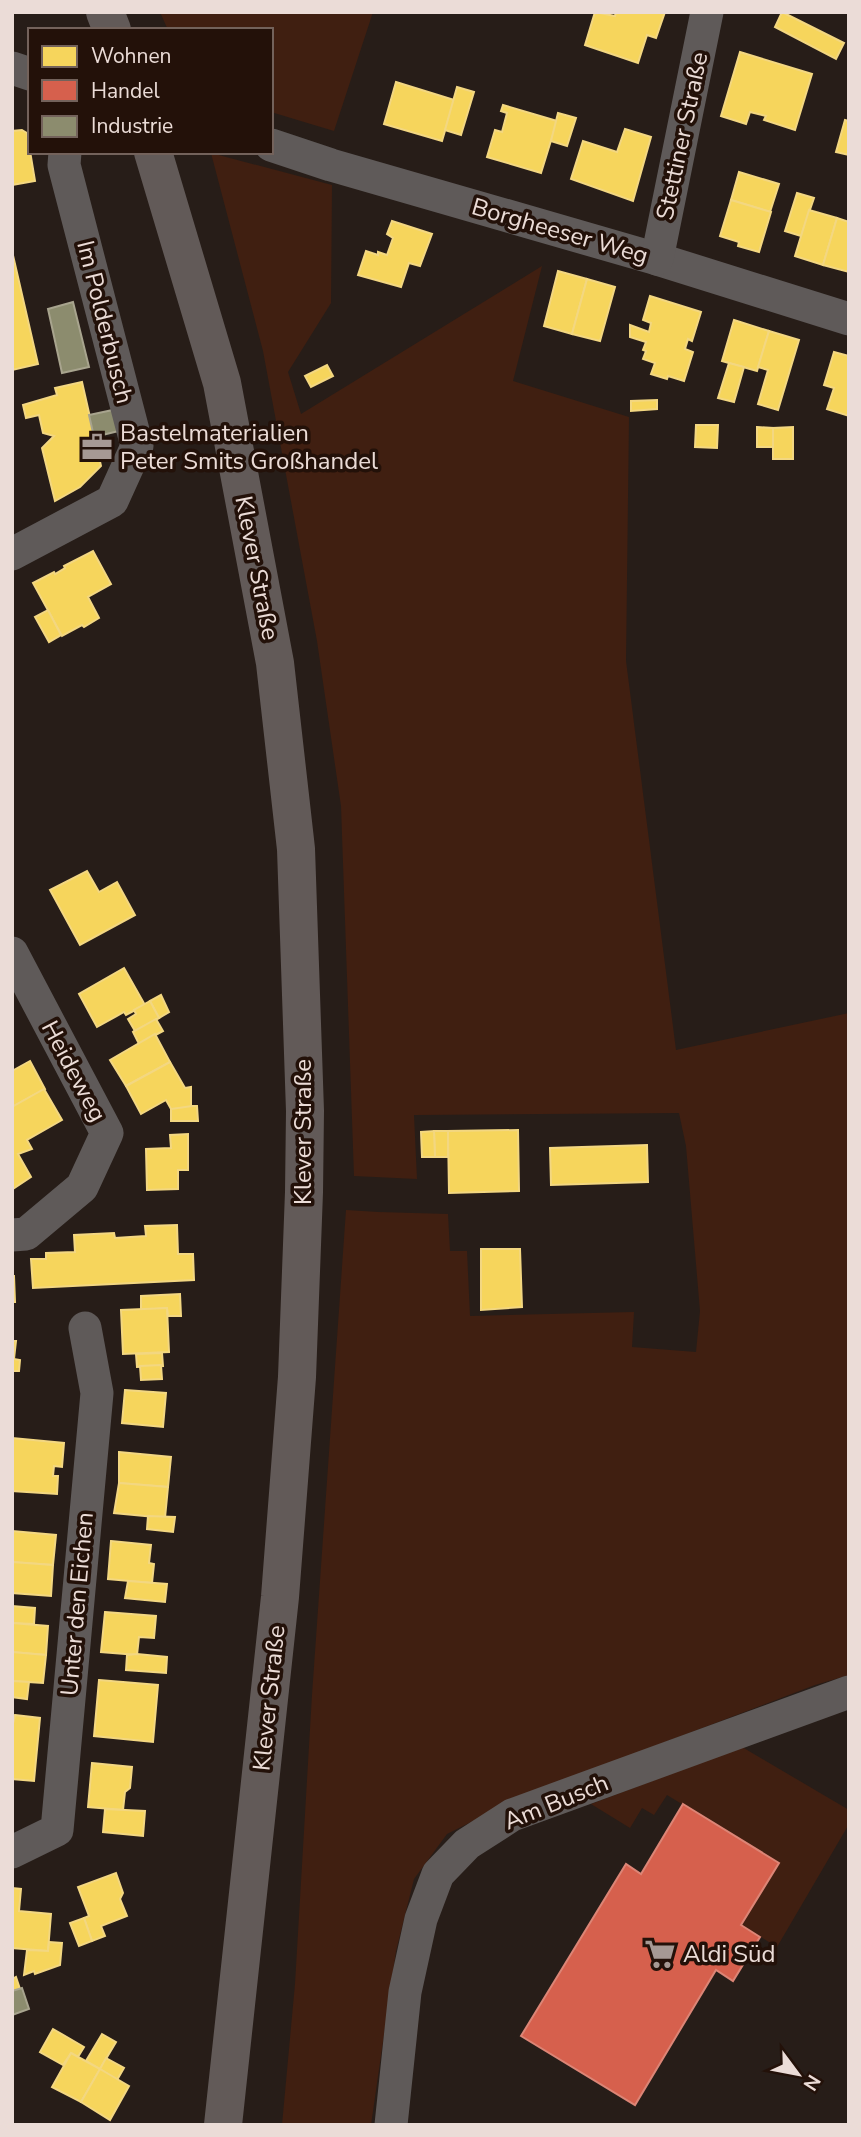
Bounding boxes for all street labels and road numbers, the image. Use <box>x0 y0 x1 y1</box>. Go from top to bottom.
street label: Stettiner Straße <box>649 49 715 223</box>
street label: Borgheeser Weg <box>468 191 652 271</box>
street label: Im Polderbusch <box>69 237 141 407</box>
street label: Klever Straße <box>227 493 287 643</box>
street label: Heideweg <box>34 1015 114 1127</box>
street label: Klever Straße <box>287 1059 319 1205</box>
street label: Unter den Eichen <box>53 1511 101 1697</box>
street label: Klever Straße <box>245 1624 293 1772</box>
street label: Am Busch <box>499 1767 613 1837</box>

